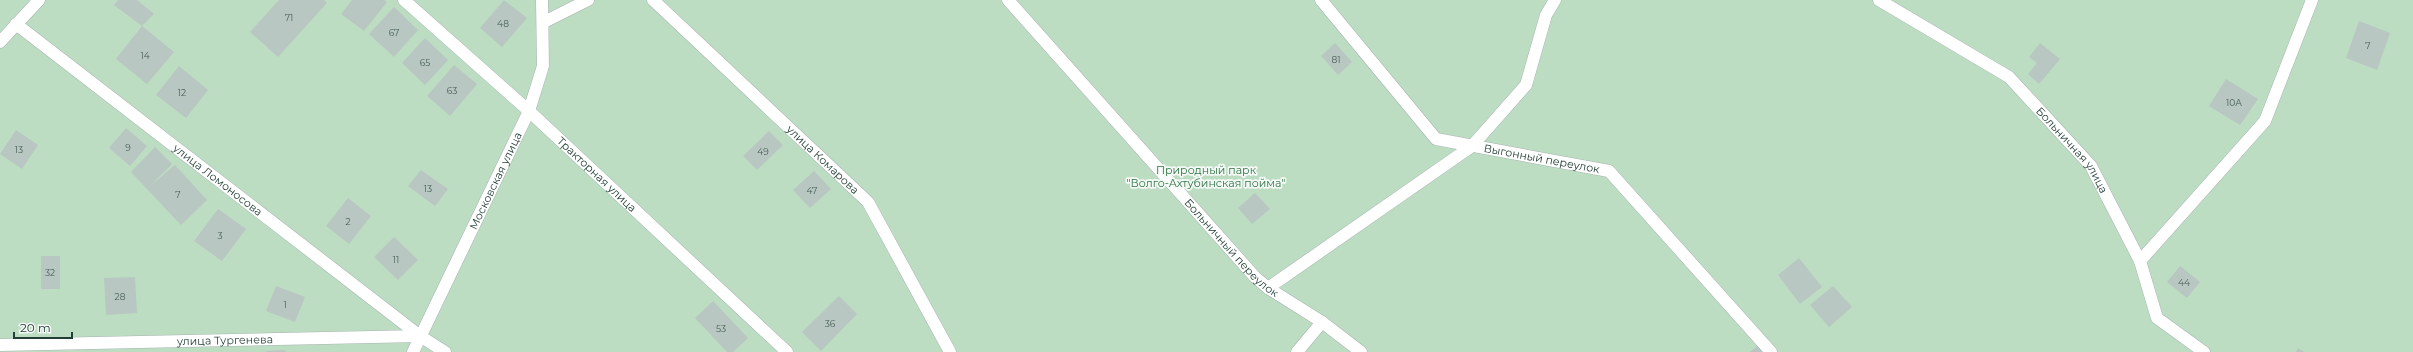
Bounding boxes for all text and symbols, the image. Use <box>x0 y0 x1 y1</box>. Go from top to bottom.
house number: 71 <box>285 12 293 23</box>
house number: 48 <box>497 18 509 29</box>
house number: 67 <box>389 27 399 38</box>
house number: 7 <box>2365 40 2371 51</box>
house number: 14 <box>140 50 150 61</box>
house number: 81 <box>1332 54 1341 65</box>
house number: 65 <box>420 57 430 68</box>
house number: 63 <box>447 85 457 96</box>
house number: 12 <box>178 87 186 98</box>
house number: 10А <box>2226 97 2242 108</box>
street label: Больничная улица <box>2033 104 2111 196</box>
street label: улица Комарова <box>783 121 862 197</box>
street label: Московская улица <box>466 130 525 232</box>
street label: Тракторная улица <box>554 134 640 215</box>
street label: улица Ломоносова <box>170 140 265 219</box>
street label: Выгонный переулок <box>1483 141 1601 176</box>
house number: 9 <box>125 142 131 153</box>
house number: 13 <box>15 144 23 155</box>
house number: 49 <box>757 146 769 157</box>
park label: Природный парк "Волго-Ахтубинская пойма" <box>1127 163 1285 190</box>
house number: 13 <box>424 183 432 194</box>
house number: 47 <box>807 185 817 196</box>
house number: 7 <box>175 189 181 200</box>
street label: Больничный переулок <box>1181 196 1282 300</box>
house number: 2 <box>345 216 351 227</box>
house number: 3 <box>217 230 223 241</box>
house number: 11 <box>393 254 399 265</box>
house number: 32 <box>45 267 55 278</box>
house number: 44 <box>2178 277 2190 288</box>
house number: 28 <box>115 291 126 302</box>
house number: 1 <box>283 299 287 310</box>
scale bar <box>14 314 72 340</box>
house number: 36 <box>825 318 836 329</box>
text: 20 m <box>20 320 51 335</box>
house number: 53 <box>716 323 726 334</box>
street label: улица Тургенева <box>176 332 273 348</box>

